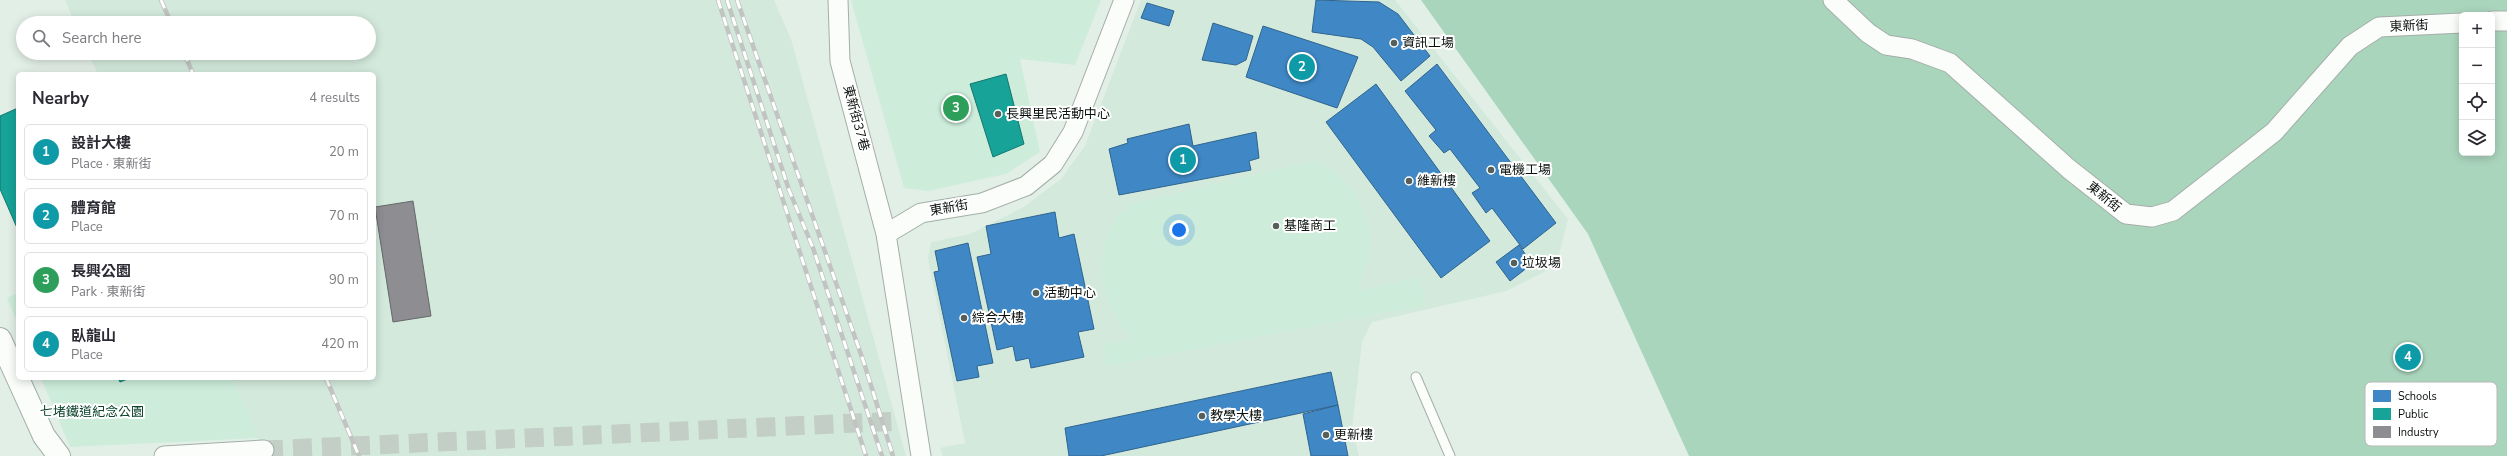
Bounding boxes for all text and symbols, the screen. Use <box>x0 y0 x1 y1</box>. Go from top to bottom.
map controls <box>2459 12 2495 156</box>
button: + <box>2459 12 2495 48</box>
search box <box>16 16 376 60</box>
street label: 東新街 <box>2389 16 2429 36</box>
icon: search <box>30 27 52 49</box>
text: Search here <box>62 28 142 48</box>
place label: 資訊工場 <box>1402 34 1454 52</box>
marker: 資訊工場 <box>1389 38 1399 48</box>
button: − <box>2459 48 2495 84</box>
pin: 2 <box>1289 52 1315 82</box>
street label: 東新街37巷 <box>839 83 873 153</box>
button: locate <box>2459 84 2495 120</box>
text: Nearby <box>32 87 89 110</box>
text: 4 results <box>309 89 360 107</box>
pin: 3 <box>943 93 969 123</box>
place label: 長興里民活動中心 <box>1006 105 1110 123</box>
marker: 長興里民活動中心 <box>993 109 1003 119</box>
button: layers <box>2459 120 2495 156</box>
text: 設計大樓 <box>71 133 131 153</box>
text: 1 <box>42 143 50 161</box>
text: 20 m <box>329 143 359 161</box>
pin: 1 <box>1170 145 1196 175</box>
text: Place · 東新街 <box>71 155 151 173</box>
place label: 電機工場 <box>1499 161 1551 179</box>
marker: 電機工場 <box>1486 165 1496 175</box>
place label: 維新樓 <box>1417 172 1456 190</box>
marker: 維新樓 <box>1404 176 1414 186</box>
street label: 東新街 <box>2083 178 2125 216</box>
street label: 東新街 <box>928 196 970 220</box>
text: 體育館 <box>71 198 116 218</box>
text: 2 <box>42 207 50 225</box>
text: 70 m <box>329 207 359 225</box>
place label: 基隆商工 <box>1284 217 1336 235</box>
text: Place <box>71 218 103 236</box>
your location <box>1169 220 1189 240</box>
marker: 基隆商工 <box>1271 221 1281 231</box>
place label: 垃圾場 <box>1522 254 1561 272</box>
marker: 垃圾場 <box>1509 258 1519 268</box>
text: 長興公園 <box>71 261 131 281</box>
text: 3 <box>42 271 50 289</box>
text: 90 m <box>329 271 359 289</box>
text: Park · 東新街 <box>71 283 146 301</box>
place label: 活動中心 <box>1044 284 1096 302</box>
marker: 活動中心 <box>1031 288 1041 298</box>
place label: 綜合大樓 <box>972 309 1024 327</box>
marker: 綜合大樓 <box>959 313 969 323</box>
text: 臥龍山 <box>71 326 116 346</box>
text: 4 <box>42 335 50 353</box>
text: 420 m <box>321 335 359 353</box>
pin: 4 <box>2395 342 2421 372</box>
text: Place <box>71 346 103 364</box>
legend <box>2365 382 2497 446</box>
text: Schools <box>2398 389 2437 404</box>
park label: 七堵鐵道紀念公園 <box>40 403 144 421</box>
place label: 教學大樓 <box>1210 407 1262 425</box>
text: Public <box>2398 407 2428 422</box>
marker: 教學大樓 <box>1197 411 1207 421</box>
text: Industry <box>2398 425 2439 440</box>
place label: 更新樓 <box>1334 426 1373 444</box>
marker: 更新樓 <box>1321 430 1331 440</box>

